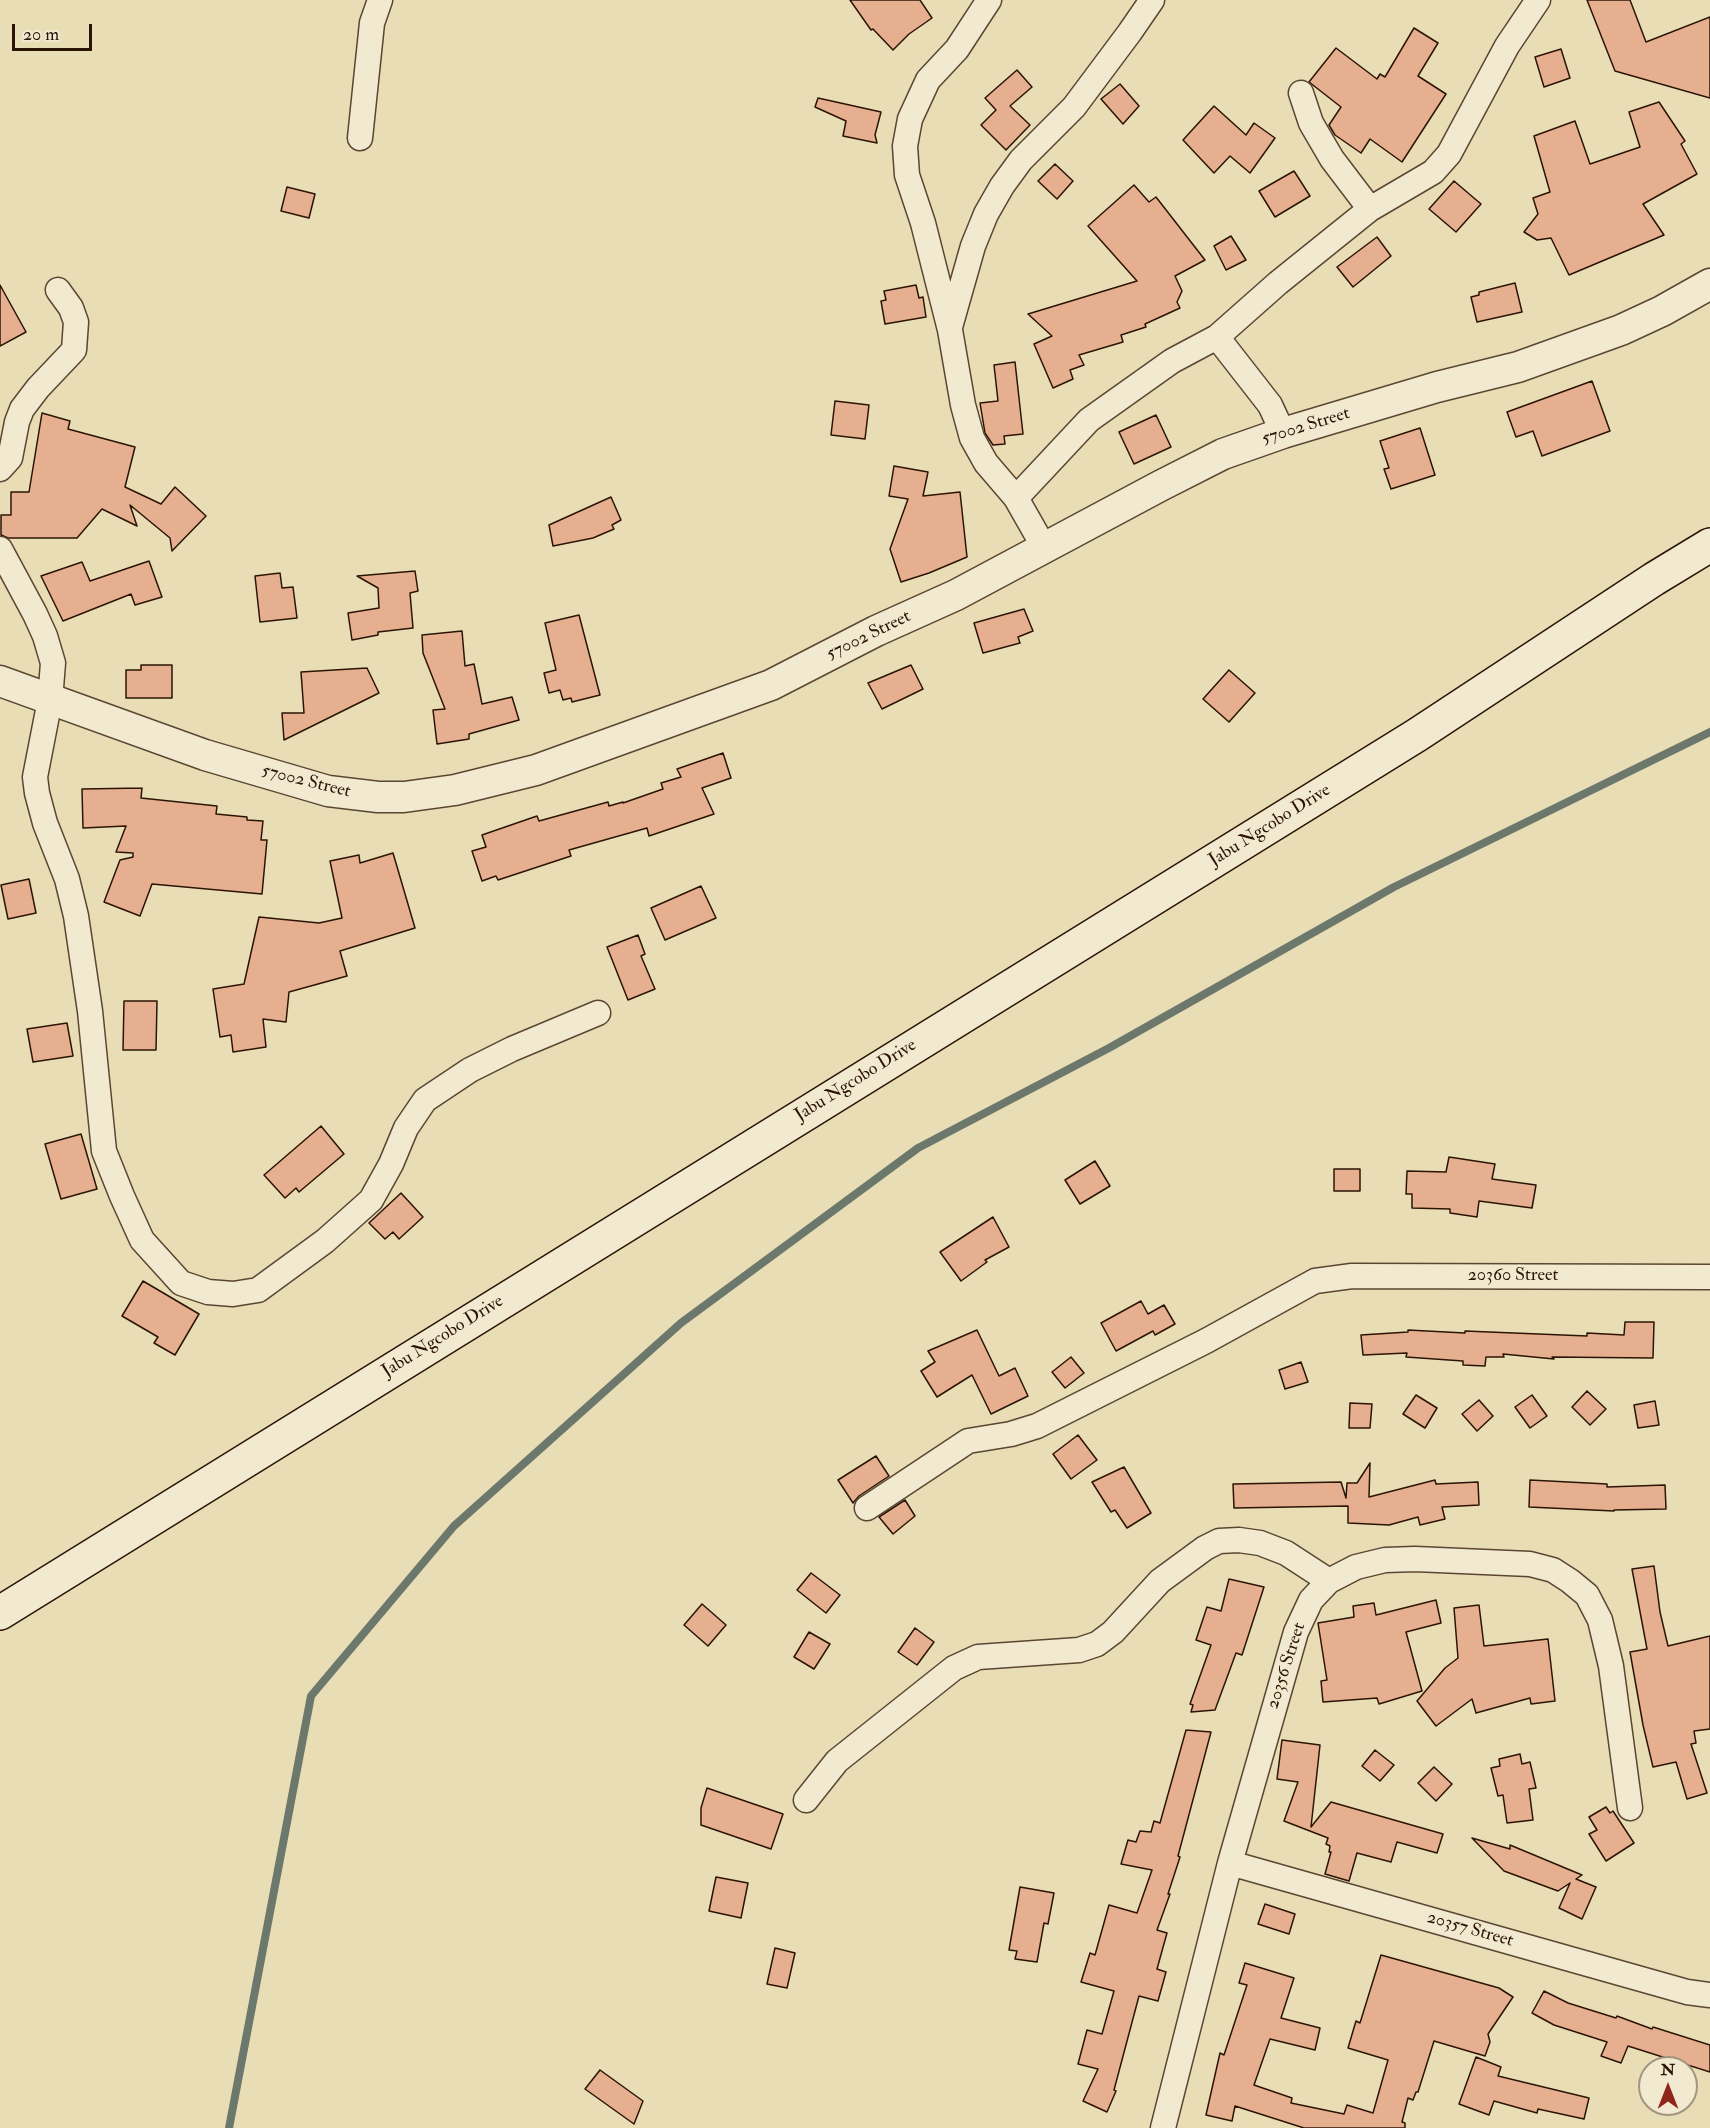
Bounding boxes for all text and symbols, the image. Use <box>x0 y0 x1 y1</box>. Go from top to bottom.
scale bar <box>15 12 94 50</box>
text: 20 m <box>23 23 59 46</box>
street label: 57002 Street <box>1259 403 1353 451</box>
street label: 57002 Street <box>823 606 915 666</box>
street label: 57002 Street <box>259 761 353 803</box>
street label: Jabu Ngcobo Drive <box>1205 780 1335 872</box>
street label: Jabu Ngcobo Drive <box>791 1035 921 1127</box>
street label: 20360 Street <box>1468 1265 1558 1287</box>
street label: Jabu Ngcobo Drive <box>378 1291 508 1383</box>
street label: 20356 Street <box>1263 1620 1311 1712</box>
street label: 20357 Street <box>1424 1907 1516 1953</box>
north arrow <box>1638 2056 1698 2116</box>
text: N <box>1661 2060 1675 2080</box>

